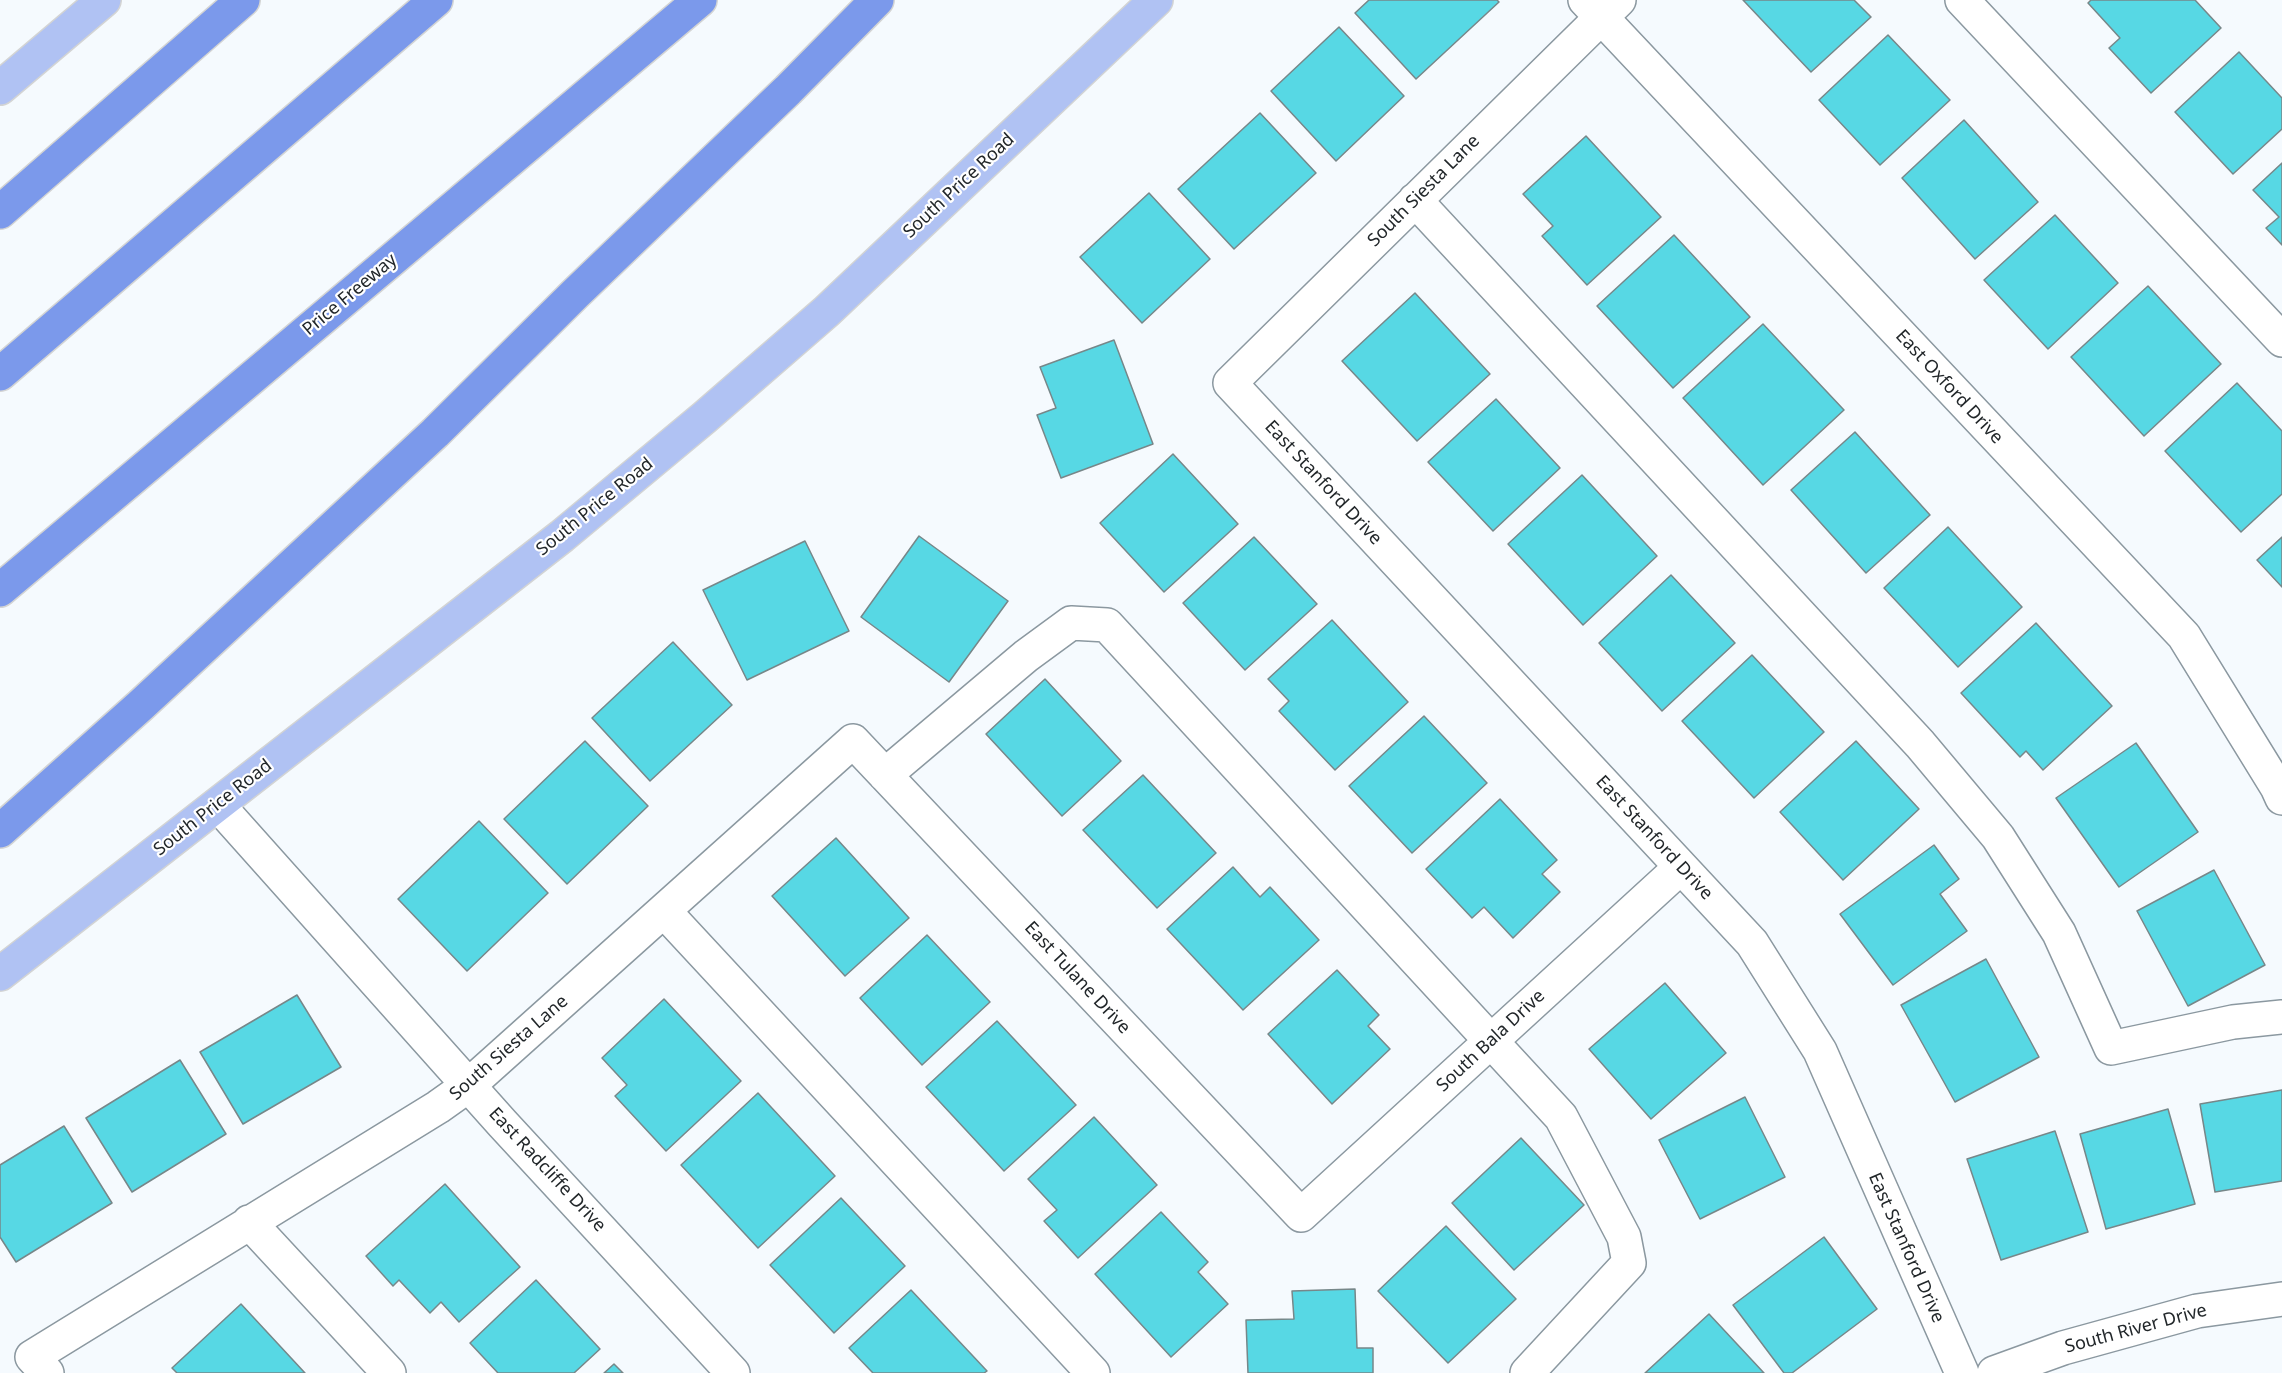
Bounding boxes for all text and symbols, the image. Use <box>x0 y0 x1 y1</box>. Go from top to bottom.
street label: South Price Road <box>899 129 1019 243</box>
street label: South Siesta Lane <box>1363 130 1485 252</box>
street label: Price Freeway <box>299 249 401 341</box>
street label: East Oxford Drive <box>1891 326 2007 448</box>
street label: East Stanford Drive <box>1260 416 1386 550</box>
street label: South Price Road <box>532 453 658 561</box>
street label: South Price Road <box>150 755 276 861</box>
street label: East Stanford Drive <box>1591 771 1717 905</box>
street label: East Tulane Drive <box>1020 917 1134 1039</box>
street label: South Bala Drive <box>1432 985 1550 1097</box>
street label: South Siesta Lane <box>445 991 573 1105</box>
street label: East Radcliffe Drive <box>484 1103 610 1237</box>
street label: East Stanford Drive <box>1863 1170 1949 1326</box>
street label: South River Drive <box>2063 1300 2209 1358</box>

